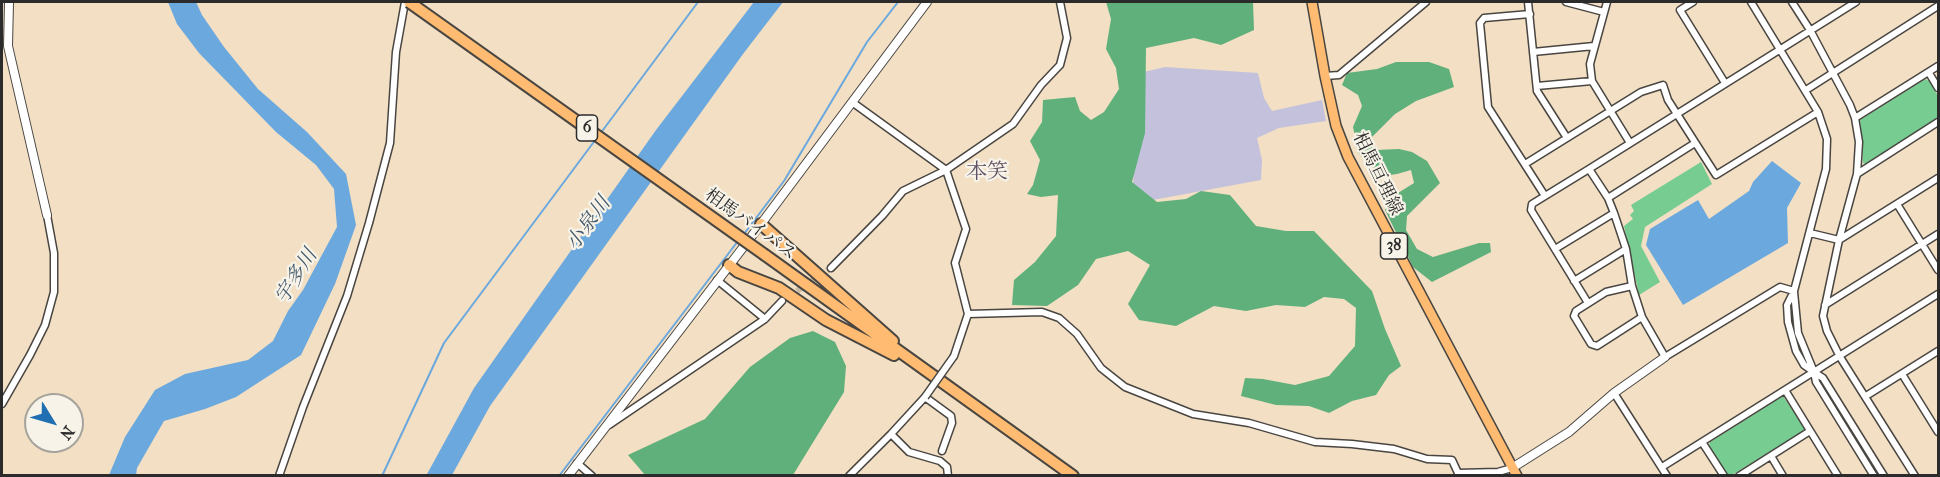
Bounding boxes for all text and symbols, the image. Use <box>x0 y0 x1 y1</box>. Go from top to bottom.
road number: 6 <box>576 115 598 141</box>
street label: 相馬亘理線 <box>1348 129 1406 219</box>
district label: 本笑 <box>966 160 1008 186</box>
street label: 相馬バイパス <box>700 185 800 265</box>
water label: 小泉川 <box>562 193 616 255</box>
road number: 38 <box>1380 233 1408 259</box>
water label: 宇多川 <box>271 245 323 309</box>
north arrow <box>24 393 84 453</box>
text: N <box>56 422 78 443</box>

